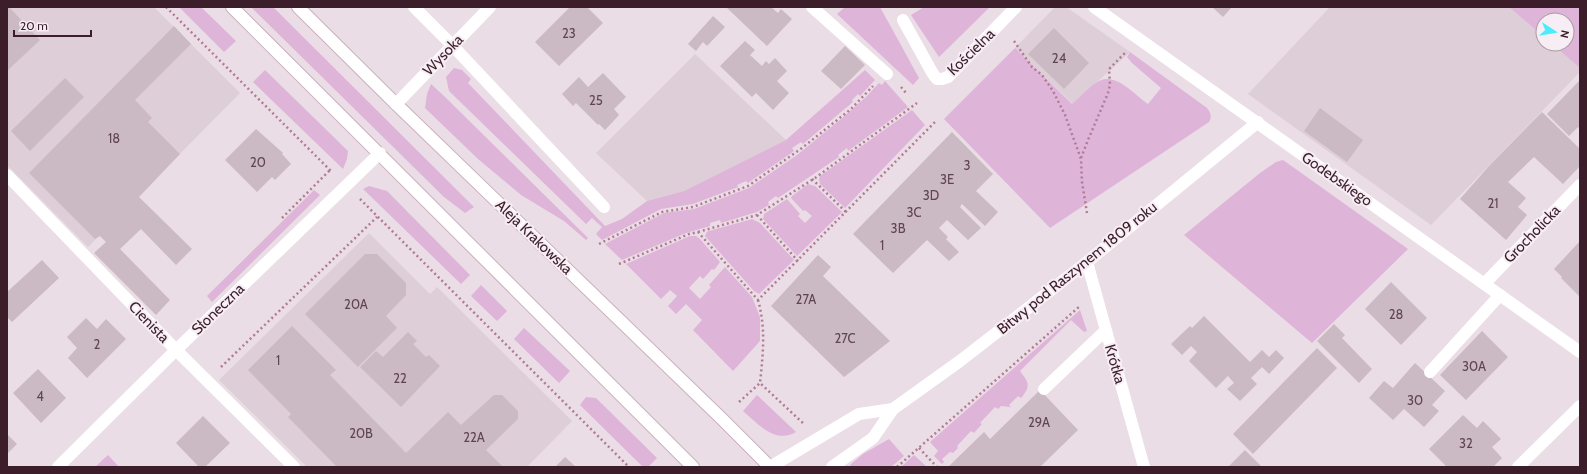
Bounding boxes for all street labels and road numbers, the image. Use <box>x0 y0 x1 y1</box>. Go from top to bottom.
street label: Kościelna <box>943 24 999 79</box>
street label: Wysoka <box>419 30 467 79</box>
street label: Godebskiego <box>1298 148 1376 210</box>
street label: Aleja Krakowska <box>492 196 577 279</box>
street label: Bitwy pod Raszynem 1809 roku <box>993 198 1161 338</box>
street label: Grocholicka <box>1500 201 1565 267</box>
street label: Słoneczna <box>188 279 249 338</box>
street label: Cienista <box>125 298 174 347</box>
street label: Krótka <box>1101 342 1129 387</box>

